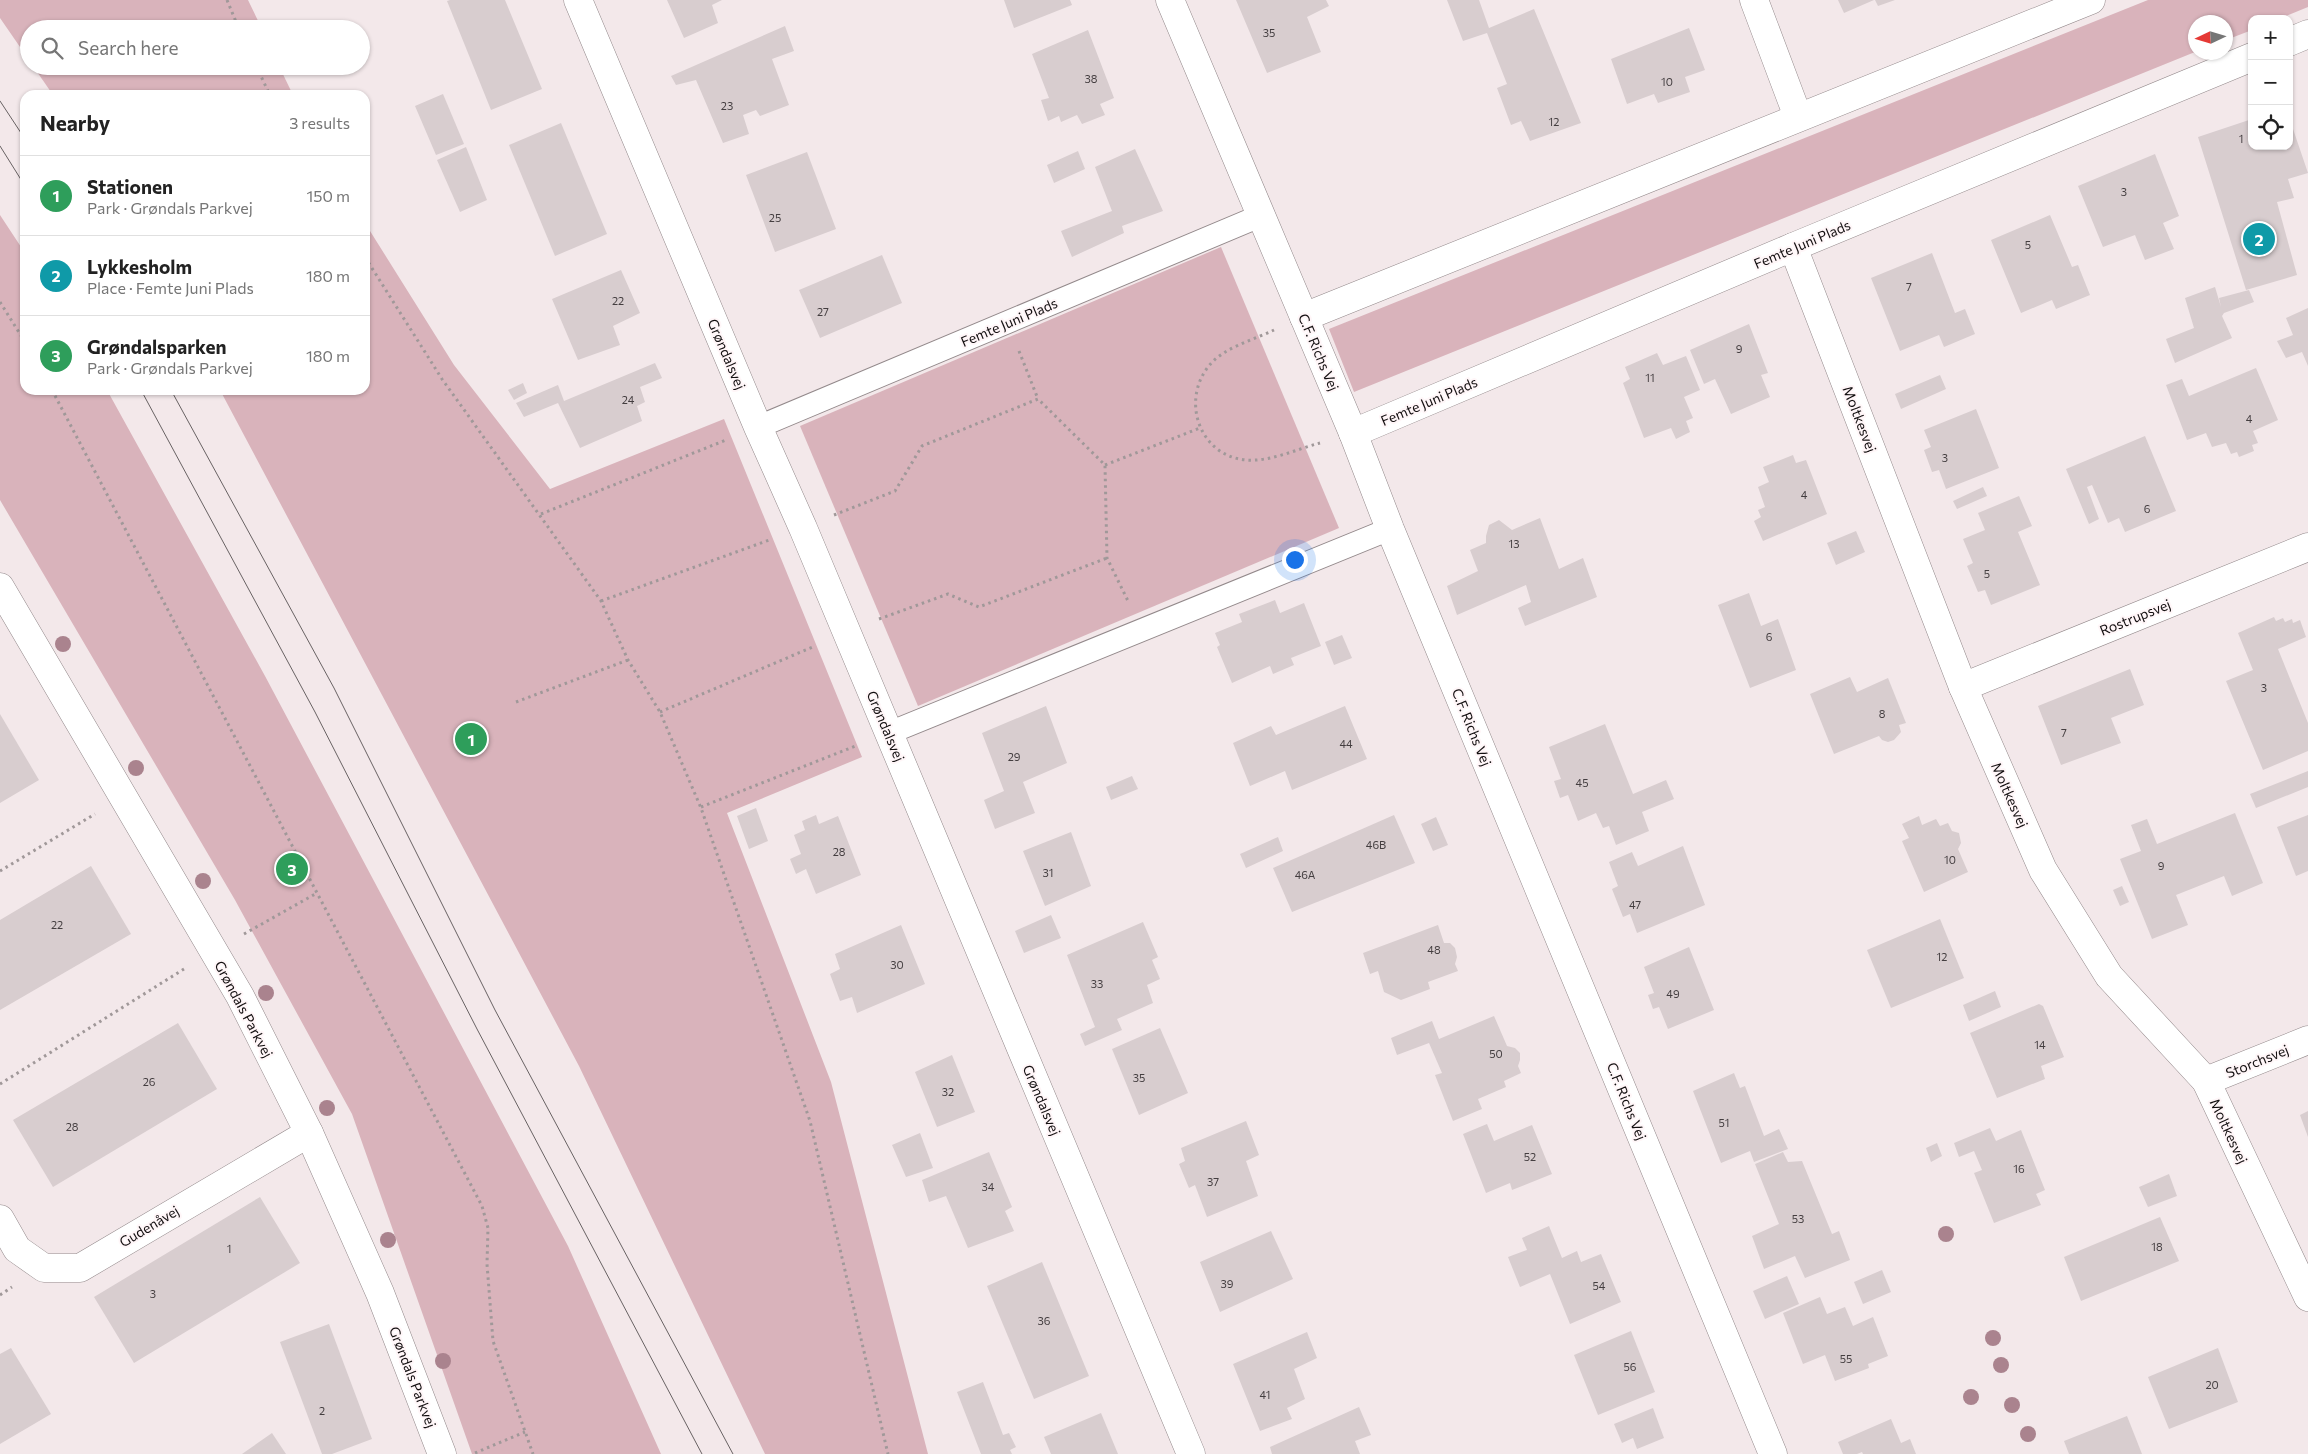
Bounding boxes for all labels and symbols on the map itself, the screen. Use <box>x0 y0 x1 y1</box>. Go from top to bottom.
north arrow <box>2188 15 2233 60</box>
house number: 35 <box>1263 26 1275 39</box>
house number: 38 <box>1085 72 1098 85</box>
house number: 10 <box>1661 75 1673 88</box>
house number: 23 <box>721 99 733 112</box>
house number: 12 <box>1549 115 1559 128</box>
house number: 1 <box>2239 132 2243 145</box>
house number: 3 <box>2121 185 2127 198</box>
house number: 25 <box>769 211 781 224</box>
street label: Femte Juni Plads <box>1751 216 1853 272</box>
pin: 2 <box>2243 220 2275 258</box>
house number: 5 <box>2025 238 2031 251</box>
house number: 7 <box>1906 280 1912 293</box>
house number: 22 <box>612 294 624 307</box>
street label: Femte Juni Plads <box>958 294 1060 350</box>
house number: 27 <box>817 305 829 318</box>
street label: C.F. Richs Vej <box>1295 311 1343 393</box>
street label: Grøndalsvej <box>705 316 749 392</box>
house number: 9 <box>1736 342 1743 355</box>
house number: 11 <box>1645 371 1655 384</box>
street label: Femte Juni Plads <box>1378 373 1480 429</box>
street label: Moltkesvej <box>1840 383 1880 455</box>
house number: 24 <box>622 393 635 406</box>
house number: 4 <box>2246 412 2253 425</box>
house number: 3 <box>1942 451 1948 464</box>
house number: 4 <box>1801 488 1808 501</box>
house number: 6 <box>2144 502 2151 515</box>
house number: 13 <box>1509 537 1519 550</box>
your location <box>1282 547 1308 573</box>
house number: 5 <box>1984 567 1990 580</box>
street label: Rostrupsvej <box>2097 595 2173 639</box>
house number: 6 <box>1766 630 1773 643</box>
house number: 3 <box>2261 681 2267 694</box>
street label: C.F. Richs Vej <box>1449 686 1495 768</box>
street label: Grøndalsvej <box>864 688 908 764</box>
house number: 8 <box>1879 707 1886 720</box>
pin: 1 <box>455 720 487 758</box>
house number: 7 <box>2061 726 2067 739</box>
house number: 44 <box>1339 737 1353 750</box>
house number: 29 <box>1008 750 1021 763</box>
street label: Moltkesvej <box>1988 760 2032 830</box>
house number: 45 <box>1576 776 1588 789</box>
house number: 46B <box>1366 838 1386 851</box>
house number: 28 <box>833 845 846 858</box>
pin: 3 <box>276 850 308 888</box>
house number: 10 <box>1944 853 1956 866</box>
house number: 9 <box>2158 859 2165 872</box>
house number: 31 <box>1043 866 1053 879</box>
house number: 46A <box>1295 868 1316 881</box>
house number: 47 <box>1629 898 1641 911</box>
house number: 22 <box>51 918 63 931</box>
house number: 48 <box>1427 943 1441 956</box>
house number: 12 <box>1937 950 1947 963</box>
street label: Grøndals Parkvej <box>211 958 277 1060</box>
house number: 30 <box>890 958 904 971</box>
house number: 33 <box>1091 977 1103 990</box>
house number: 49 <box>1666 987 1680 1000</box>
house number: 14 <box>2034 1038 2046 1051</box>
street label: Storchsvej <box>2223 1041 2291 1081</box>
house number: 50 <box>1489 1047 1503 1060</box>
street label: C.F. Richs Vej <box>1604 1060 1650 1142</box>
street label: Grøndalsvej <box>1020 1062 1064 1138</box>
house number: 35 <box>1133 1071 1145 1084</box>
house number: 26 <box>143 1075 156 1088</box>
house number: 32 <box>942 1085 954 1098</box>
street label: Moltkesvej <box>2207 1096 2251 1166</box>
house number: 51 <box>1718 1116 1730 1129</box>
house number: 28 <box>66 1120 79 1133</box>
house number: 52 <box>1524 1150 1536 1163</box>
house number: 16 <box>2013 1162 2025 1175</box>
house number: 37 <box>1207 1175 1219 1188</box>
house number: 34 <box>982 1180 995 1193</box>
street label: Gudenåvej <box>116 1202 182 1250</box>
house number: 53 <box>1792 1212 1804 1225</box>
house number: 18 <box>2151 1240 2163 1253</box>
house number: 1 <box>227 1242 231 1255</box>
house number: 39 <box>1221 1277 1234 1290</box>
house number: 54 <box>1593 1279 1606 1292</box>
house number: 3 <box>150 1287 156 1300</box>
house number: 36 <box>1038 1314 1051 1327</box>
street label: Grøndals Parkvej <box>386 1324 440 1430</box>
house number: 55 <box>1840 1352 1852 1365</box>
house number: 56 <box>1624 1360 1637 1373</box>
house number: 20 <box>2205 1378 2219 1391</box>
house number: 41 <box>1260 1388 1270 1401</box>
house number: 2 <box>319 1404 325 1417</box>

